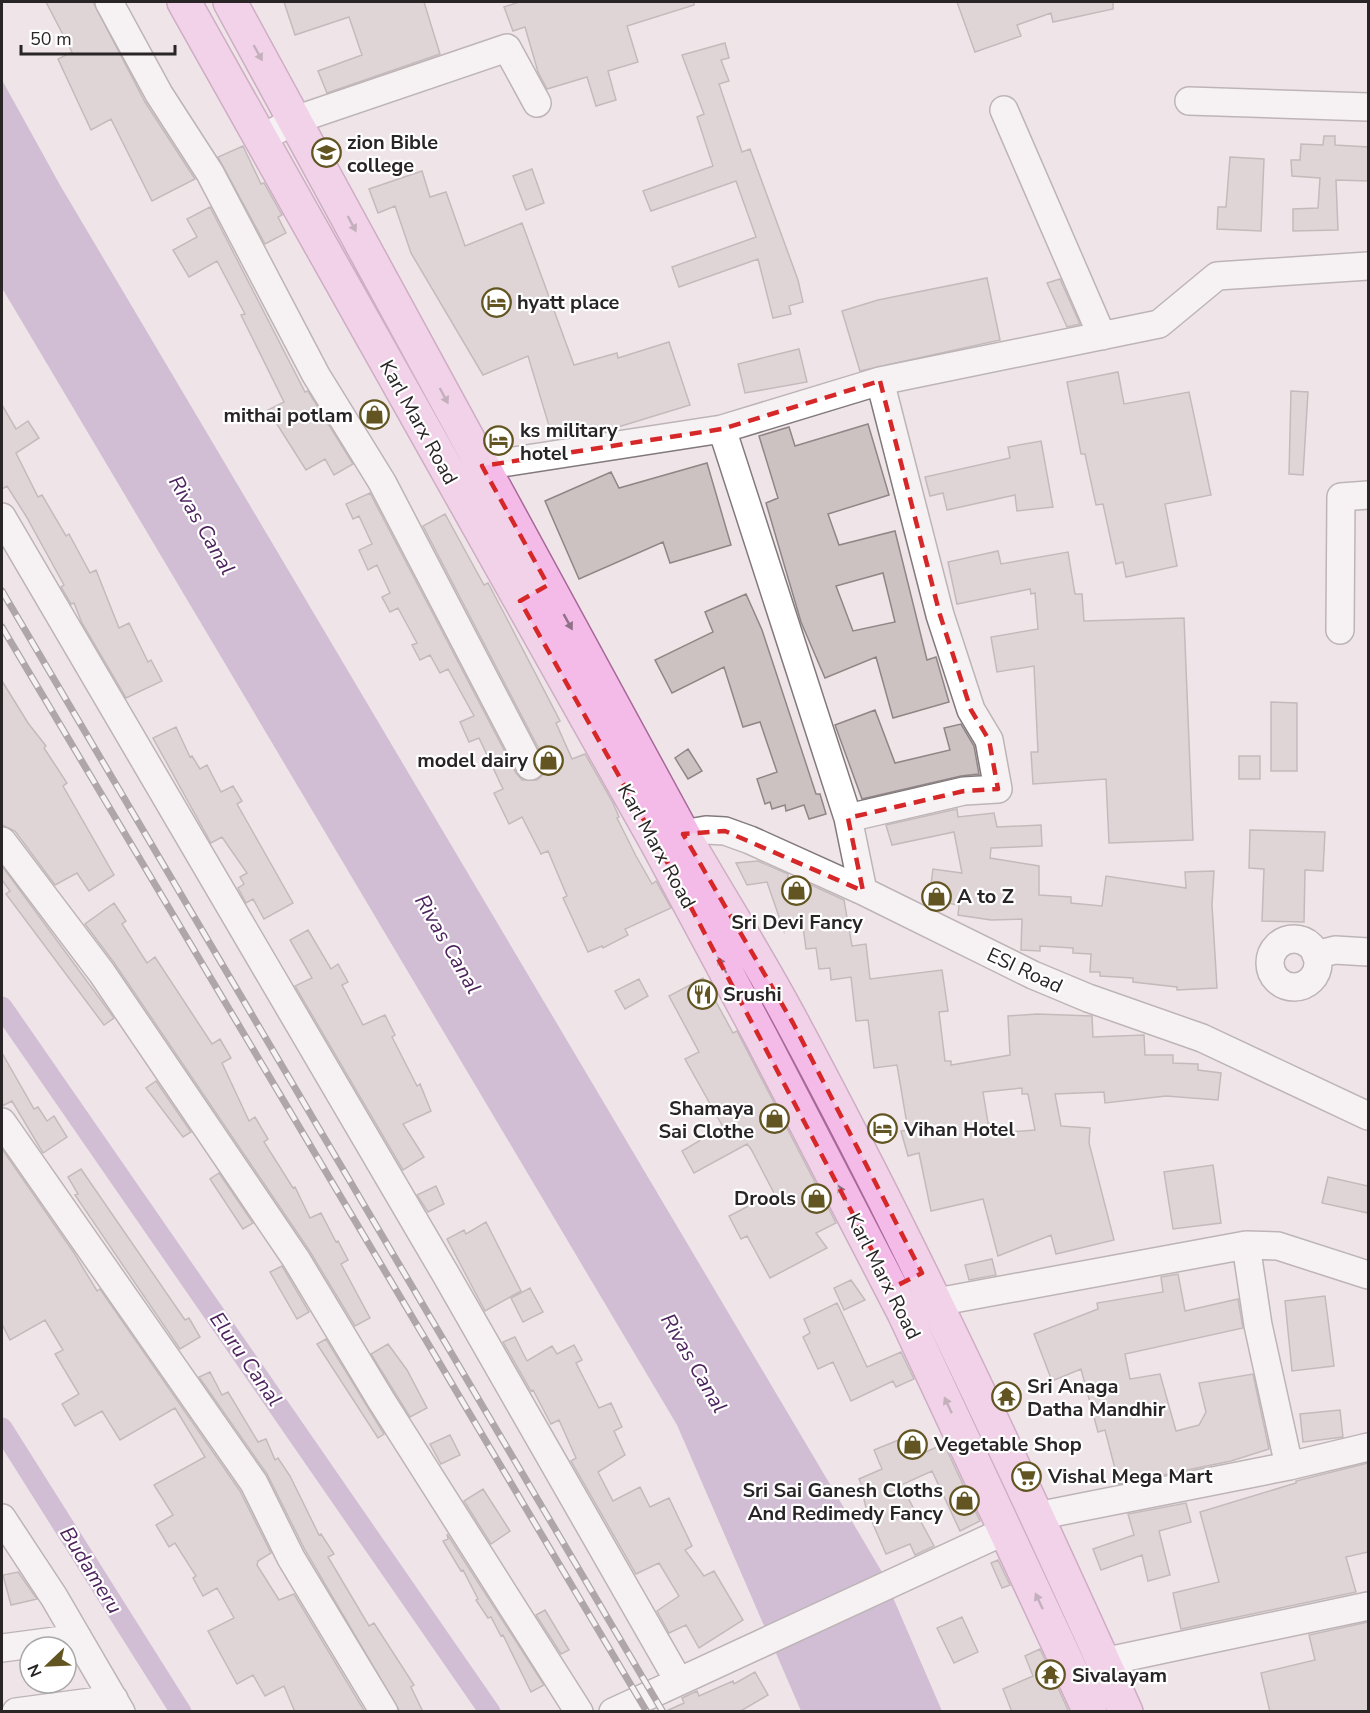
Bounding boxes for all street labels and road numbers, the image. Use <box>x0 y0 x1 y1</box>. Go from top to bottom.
street label: Karl Marx Road <box>373 355 464 489</box>
street label: Karl Marx Road <box>611 779 702 913</box>
street label: ESI Road <box>983 941 1067 1000</box>
street label: Karl Marx Road <box>840 1208 927 1344</box>

